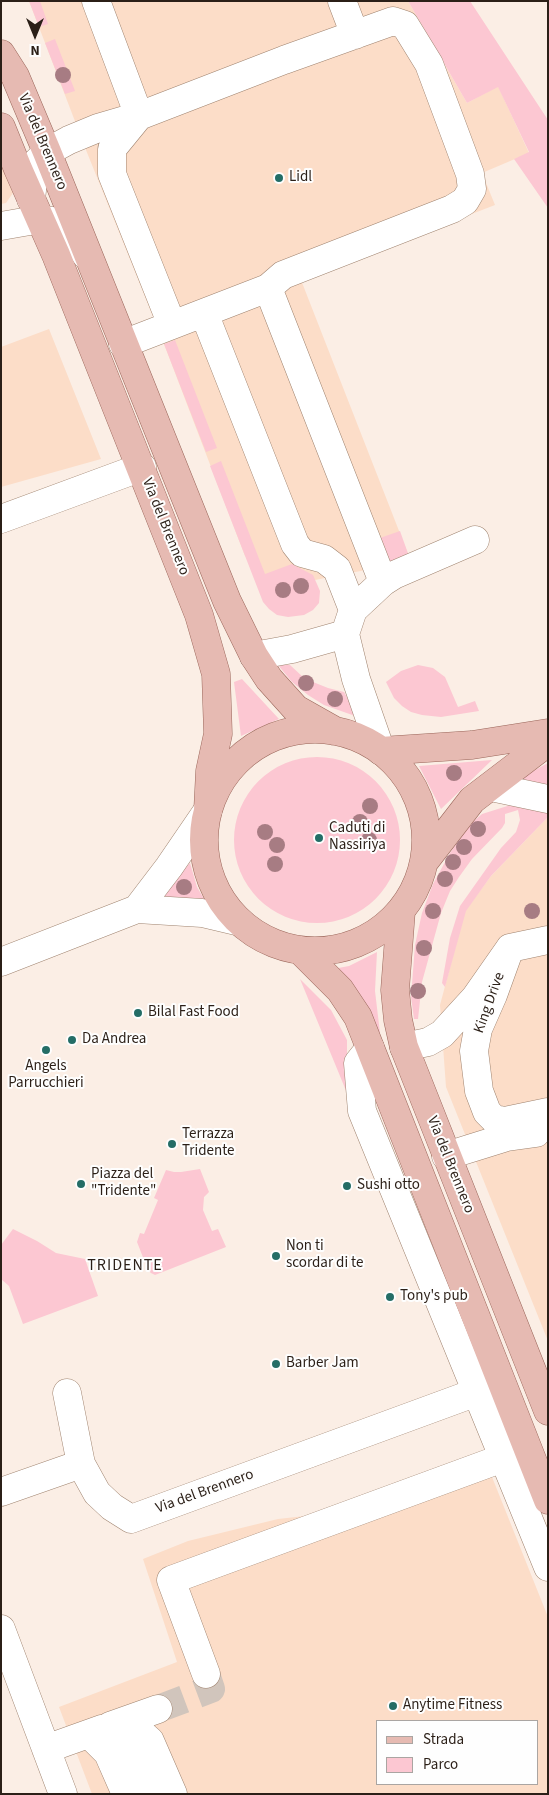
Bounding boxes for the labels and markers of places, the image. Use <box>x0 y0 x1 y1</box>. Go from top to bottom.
place label: Lidl <box>289 169 312 187</box>
marker: Lidl <box>273 172 285 184</box>
place label: Caduti di Nassiriya <box>329 820 386 855</box>
marker: Caduti di Nassiriya <box>313 832 325 844</box>
place label: Bilal Fast Food <box>148 1004 239 1022</box>
marker: Bilal Fast Food <box>132 1007 144 1019</box>
place label: Da Andrea <box>82 1031 146 1049</box>
marker: Da Andrea <box>66 1034 78 1046</box>
marker: Angels Parrucchieri <box>40 1044 52 1056</box>
place label: Angels Parrucchieri <box>8 1058 84 1093</box>
place label: Terrazza Tridente <box>182 1126 235 1161</box>
marker: Terrazza Tridente <box>166 1138 178 1150</box>
place label: Piazza del "Tridente" <box>91 1166 156 1201</box>
place label: Sushi otto <box>357 1177 420 1195</box>
marker: Piazza del "Tridente" <box>75 1178 87 1190</box>
marker: Sushi otto <box>341 1180 353 1192</box>
place label: Non ti scordar di te <box>286 1238 363 1273</box>
marker: Non ti scordar di te <box>270 1250 282 1262</box>
place label: Tony's pub <box>400 1288 468 1306</box>
marker: Tony's pub <box>384 1291 396 1303</box>
place label: Barber Jam <box>286 1355 359 1373</box>
marker: Barber Jam <box>270 1358 282 1370</box>
place label: Anytime Fitness <box>403 1697 502 1715</box>
marker: Anytime Fitness <box>387 1700 399 1712</box>

